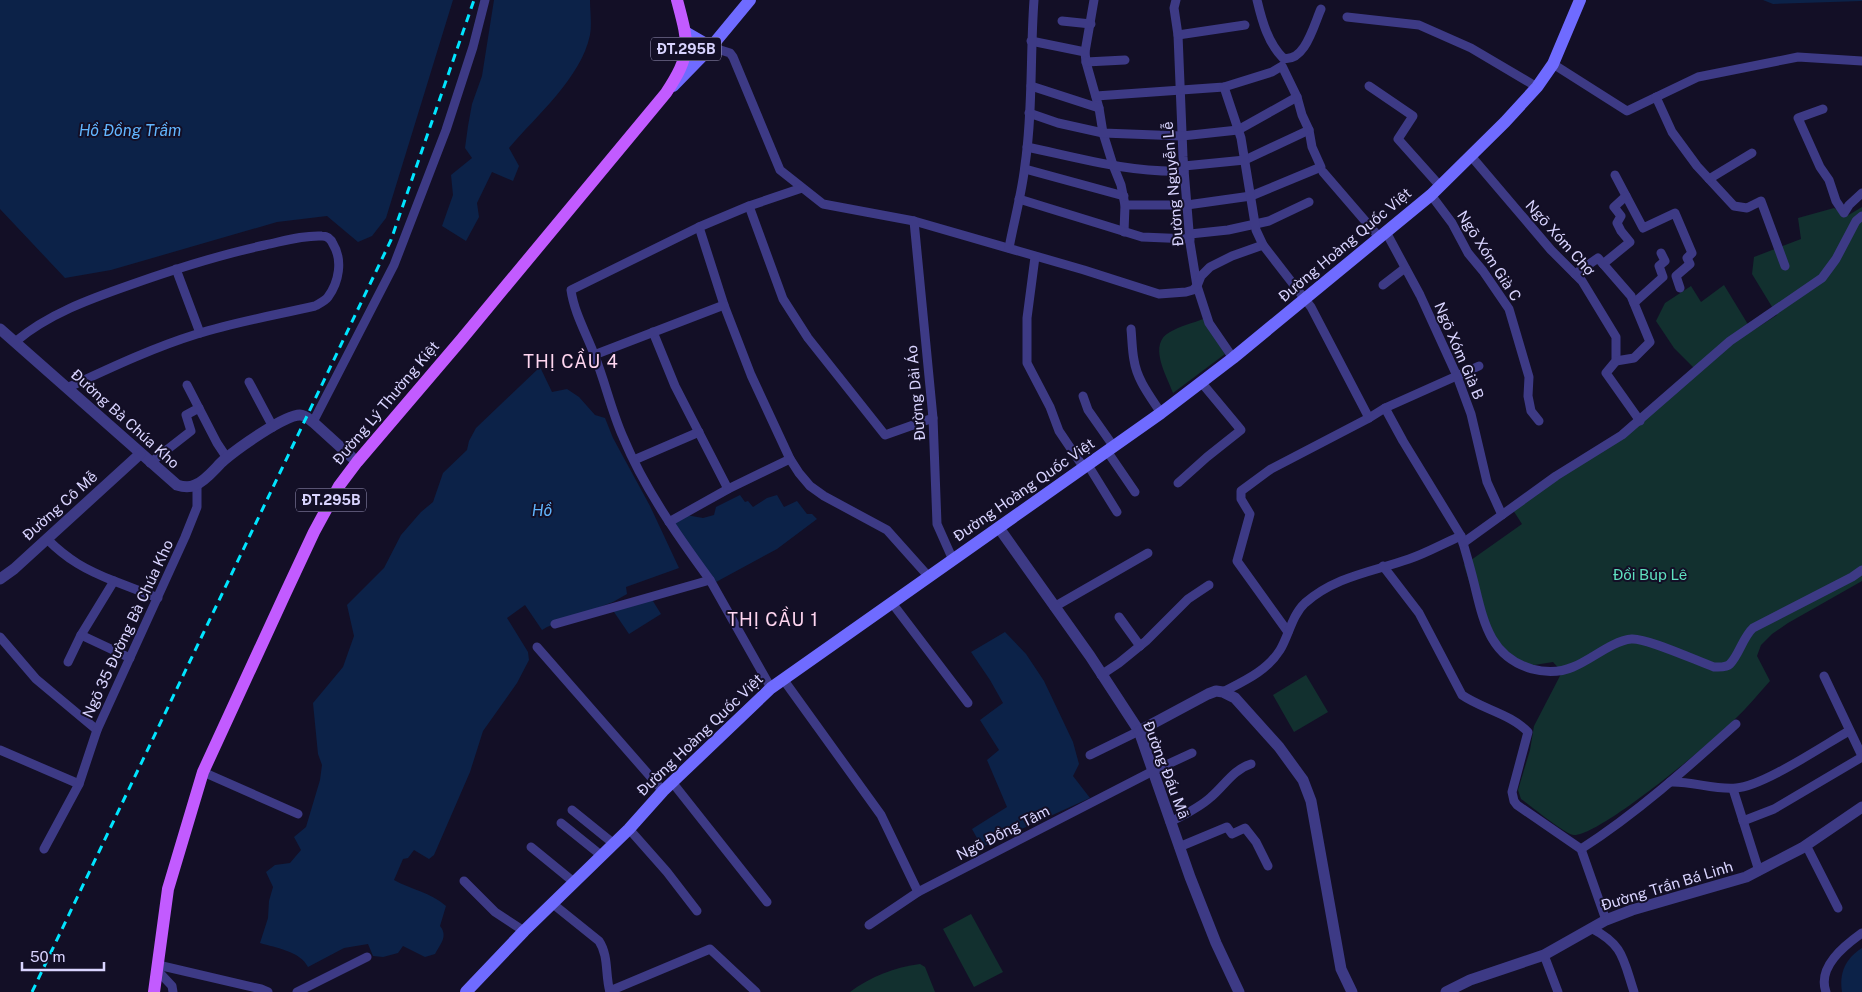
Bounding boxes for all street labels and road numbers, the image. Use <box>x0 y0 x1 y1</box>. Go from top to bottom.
road number: ĐT.295B <box>651 38 721 61</box>
street label: Đường Nguyễn Lễ <box>1159 121 1186 247</box>
street label: Đường Hoàng Quốc Việt <box>1275 184 1415 305</box>
street label: Ngõ Xóm Chợ <box>1522 197 1599 279</box>
street label: Ngõ Xóm Già C <box>1454 207 1525 304</box>
street label: Ngõ Xóm Già B <box>1431 300 1488 402</box>
street label: Đường Lý Thường Kiệt <box>329 337 442 468</box>
street label: Đường Dải Áo <box>903 345 928 441</box>
street label: Đường Bà Chúa Kho <box>68 366 183 472</box>
street label: Đường Hoàng Quốc Việt <box>950 434 1098 545</box>
street label: Đường Cô Mễ <box>19 468 101 544</box>
road number: ĐT.295B <box>296 488 366 512</box>
street label: Ngõ 35 Đường Bà Chúa Kho <box>79 537 176 721</box>
street label: Đường Hoàng Quốc Việt <box>633 670 766 799</box>
street label: Đường Đấu Mã <box>1140 718 1193 821</box>
street label: Ngõ Đồng Tâm <box>953 802 1052 863</box>
street label: Đường Trần Bá Linh <box>1599 857 1735 914</box>

